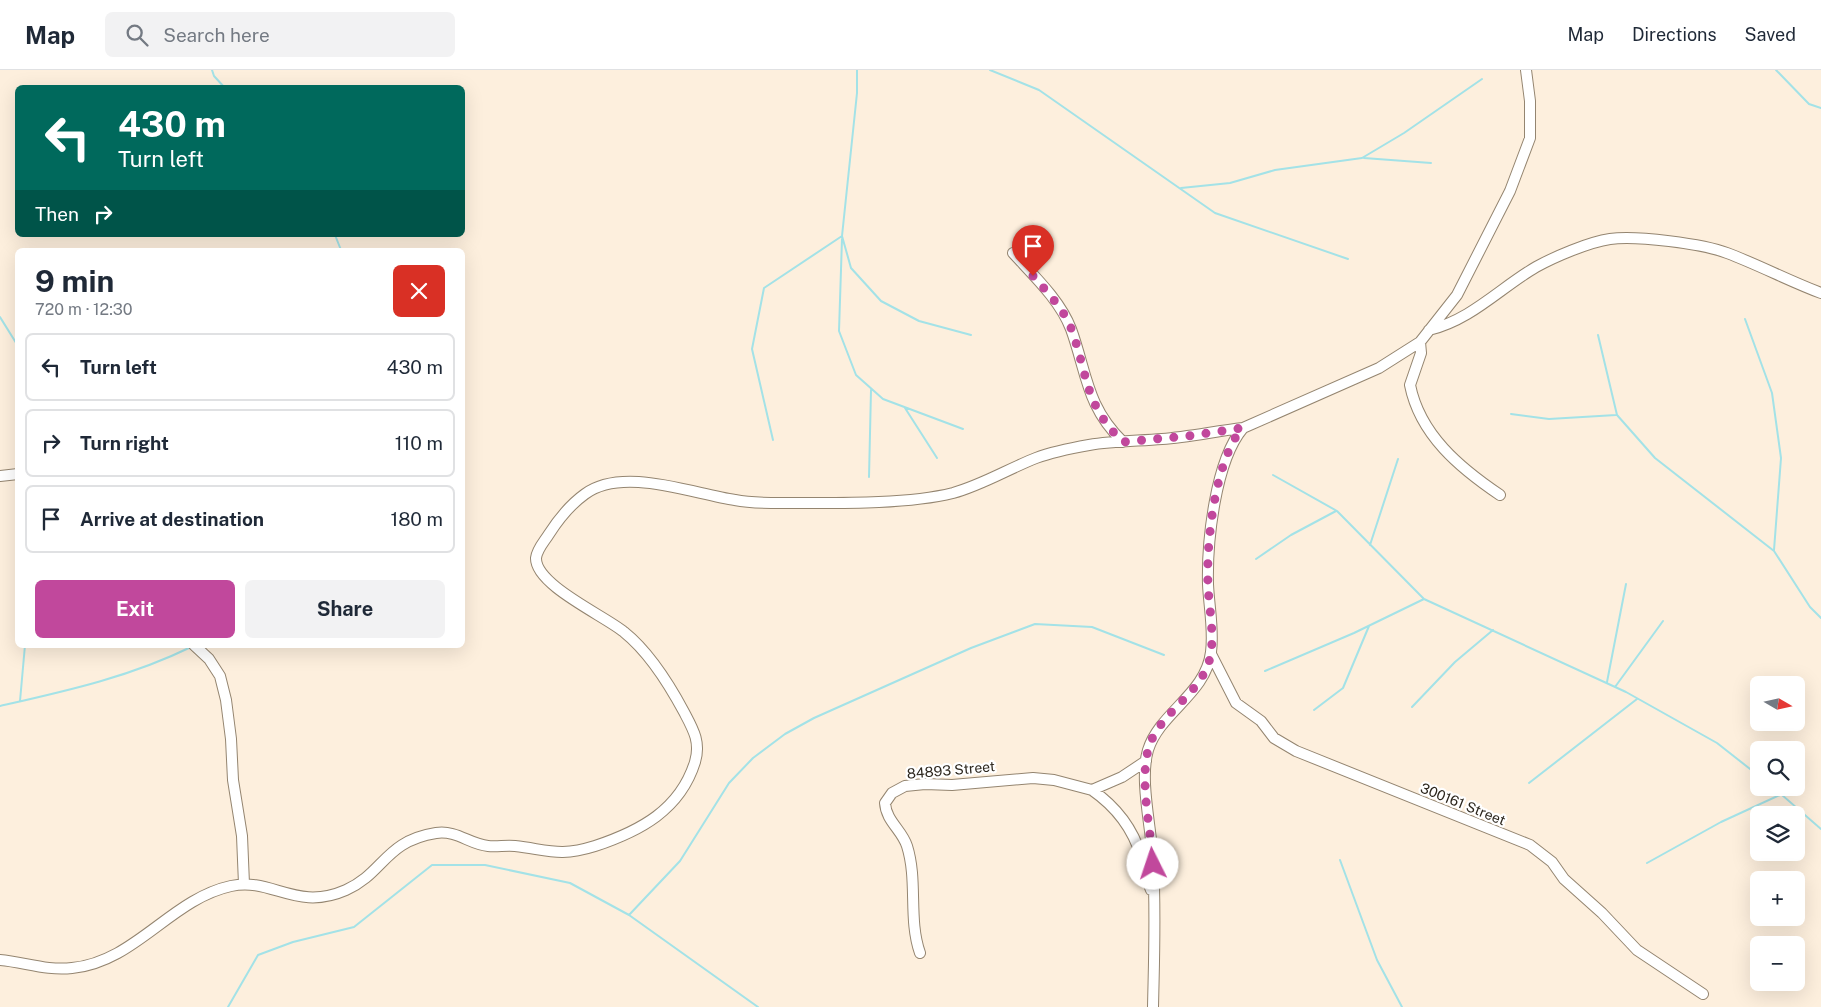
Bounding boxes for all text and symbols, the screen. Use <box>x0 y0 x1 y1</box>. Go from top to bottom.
search box <box>105 12 455 57</box>
text: Map <box>25 21 75 49</box>
icon: search <box>123 21 151 49</box>
text: Search here <box>163 24 270 46</box>
text: Map <box>1567 24 1604 45</box>
text: Directions <box>1632 24 1717 45</box>
text: Saved <box>1745 24 1796 45</box>
text: 430 m <box>118 104 226 145</box>
icon: left <box>35 105 100 170</box>
text: Turn left <box>118 146 204 172</box>
icon: right <box>89 200 117 228</box>
text: Then <box>35 203 79 225</box>
pin <box>1012 225 1054 276</box>
icon: arrive <box>1019 232 1047 260</box>
text: 9 min <box>35 263 114 299</box>
button: close <box>393 265 445 317</box>
text: 720 m · 12:30 <box>35 300 133 319</box>
icon: left <box>37 353 65 381</box>
text: Turn left <box>80 356 157 378</box>
text: 430 m <box>387 356 443 378</box>
icon: right <box>37 429 65 457</box>
text: Turn right <box>80 432 169 454</box>
text: 110 m <box>395 432 443 454</box>
icon: arrive <box>37 505 65 533</box>
text: Arrive at destination <box>80 508 264 530</box>
text: 180 m <box>390 508 443 530</box>
button: Exit <box>35 580 235 638</box>
button: Share <box>245 580 445 638</box>
north arrow <box>1750 676 1805 731</box>
map controls <box>1750 676 1805 991</box>
button: search <box>1750 741 1805 796</box>
street label: 84893 Street <box>906 758 996 782</box>
street label: 300161 Street <box>1418 780 1508 828</box>
button: layers <box>1750 806 1805 861</box>
position arrow <box>1126 837 1178 889</box>
button: + <box>1750 871 1805 926</box>
button: − <box>1750 936 1805 991</box>

